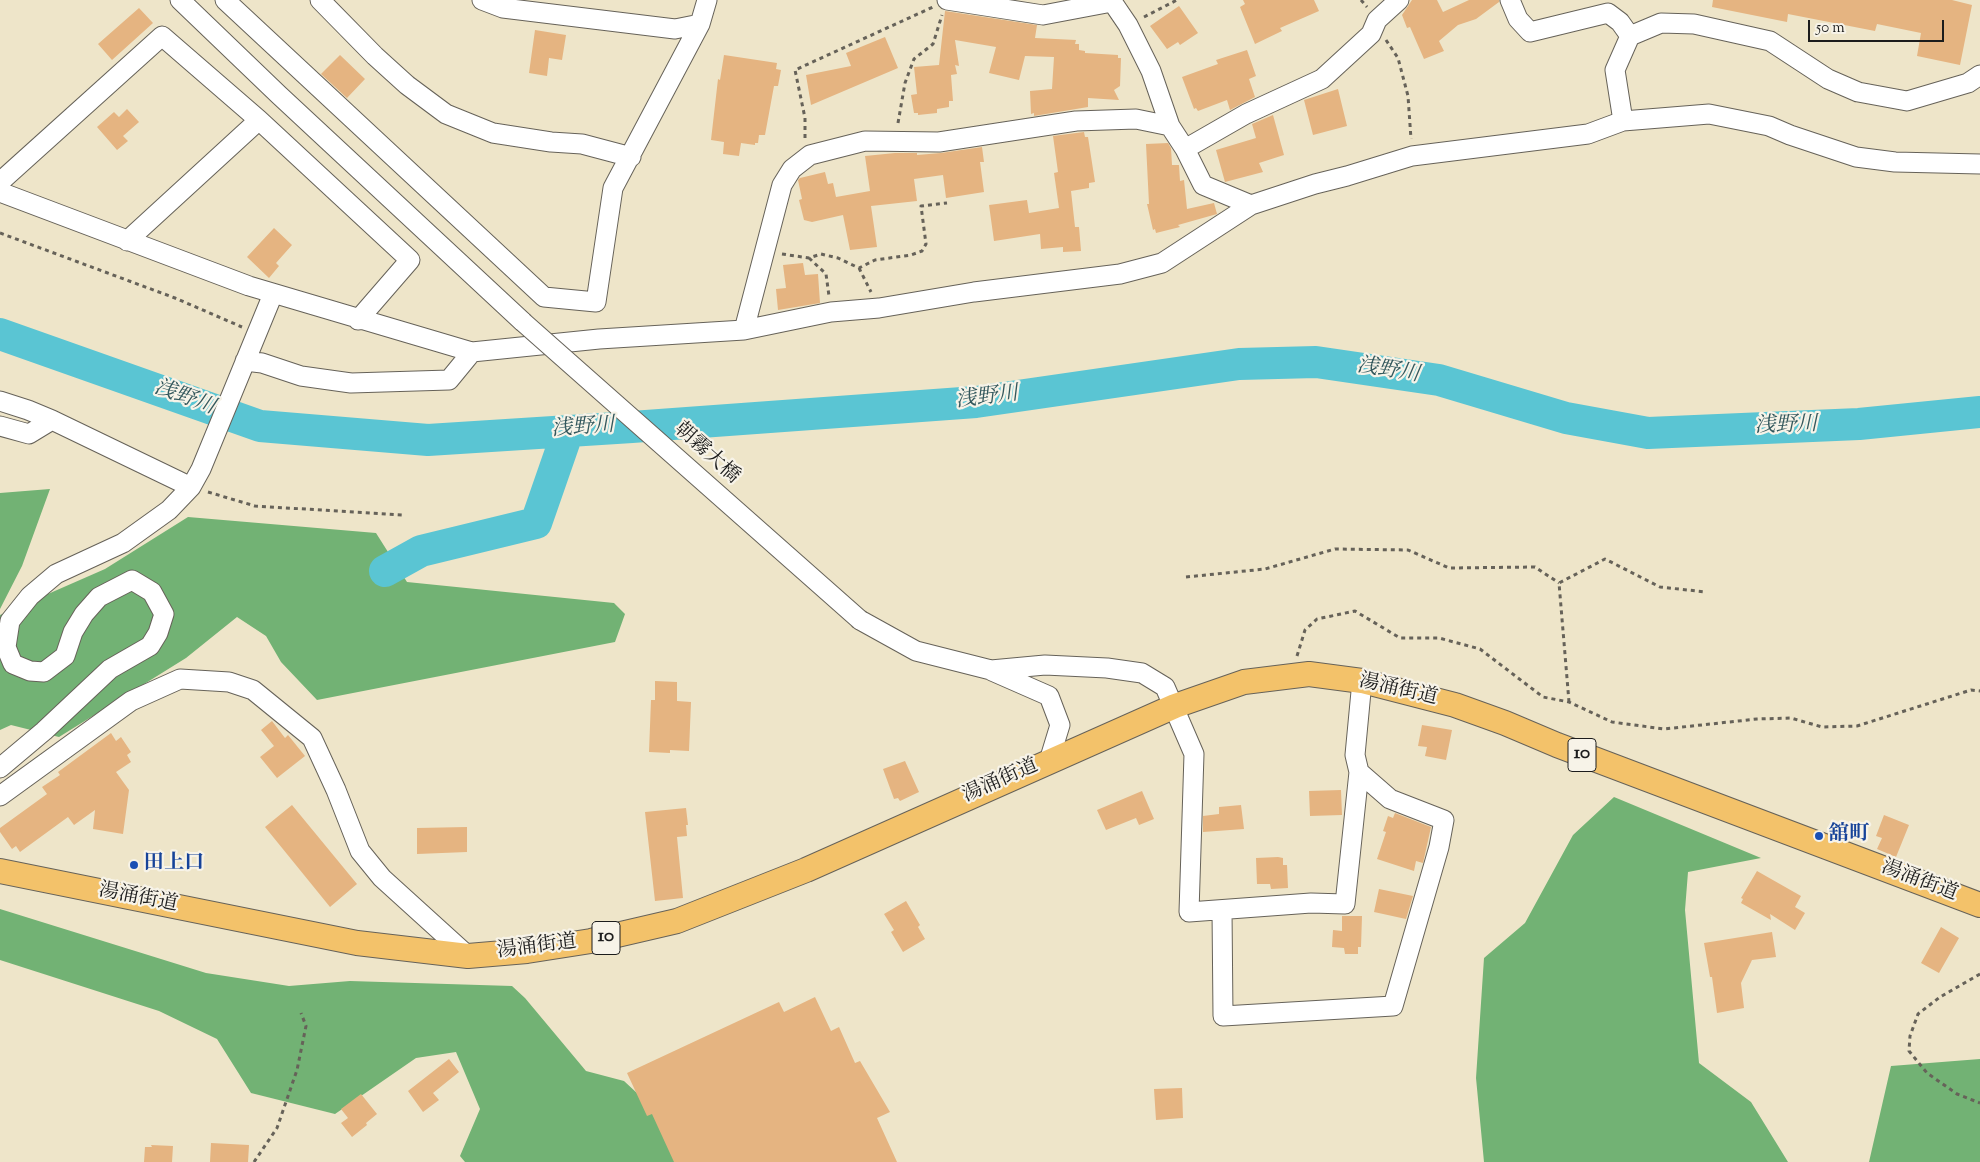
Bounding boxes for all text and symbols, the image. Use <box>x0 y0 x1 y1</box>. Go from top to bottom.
scale bar <box>1810 10 1946 42</box>
text: 50 m <box>1816 18 1845 39</box>
water label: 浅野川 <box>1355 355 1421 389</box>
water label: 浅野川 <box>150 376 218 422</box>
water label: 浅野川 <box>954 383 1020 415</box>
water label: 浅野川 <box>1754 413 1818 441</box>
water label: 浅野川 <box>551 414 615 444</box>
street label: 朝霧大橋 <box>668 418 744 490</box>
street label: 湯涌街道 <box>1356 670 1440 712</box>
road number: 10 <box>1568 738 1596 772</box>
street label: 湯涌街道 <box>960 755 1042 809</box>
place label: 舘町 <box>1829 824 1869 848</box>
marker: 舘町 <box>1813 830 1825 842</box>
place label: 田上口 <box>144 853 204 877</box>
street label: 湯涌街道 <box>1877 856 1961 908</box>
marker: 田上口 <box>128 859 140 871</box>
street label: 湯涌街道 <box>96 880 180 918</box>
road number: 10 <box>592 921 620 954</box>
street label: 湯涌街道 <box>496 931 578 965</box>

